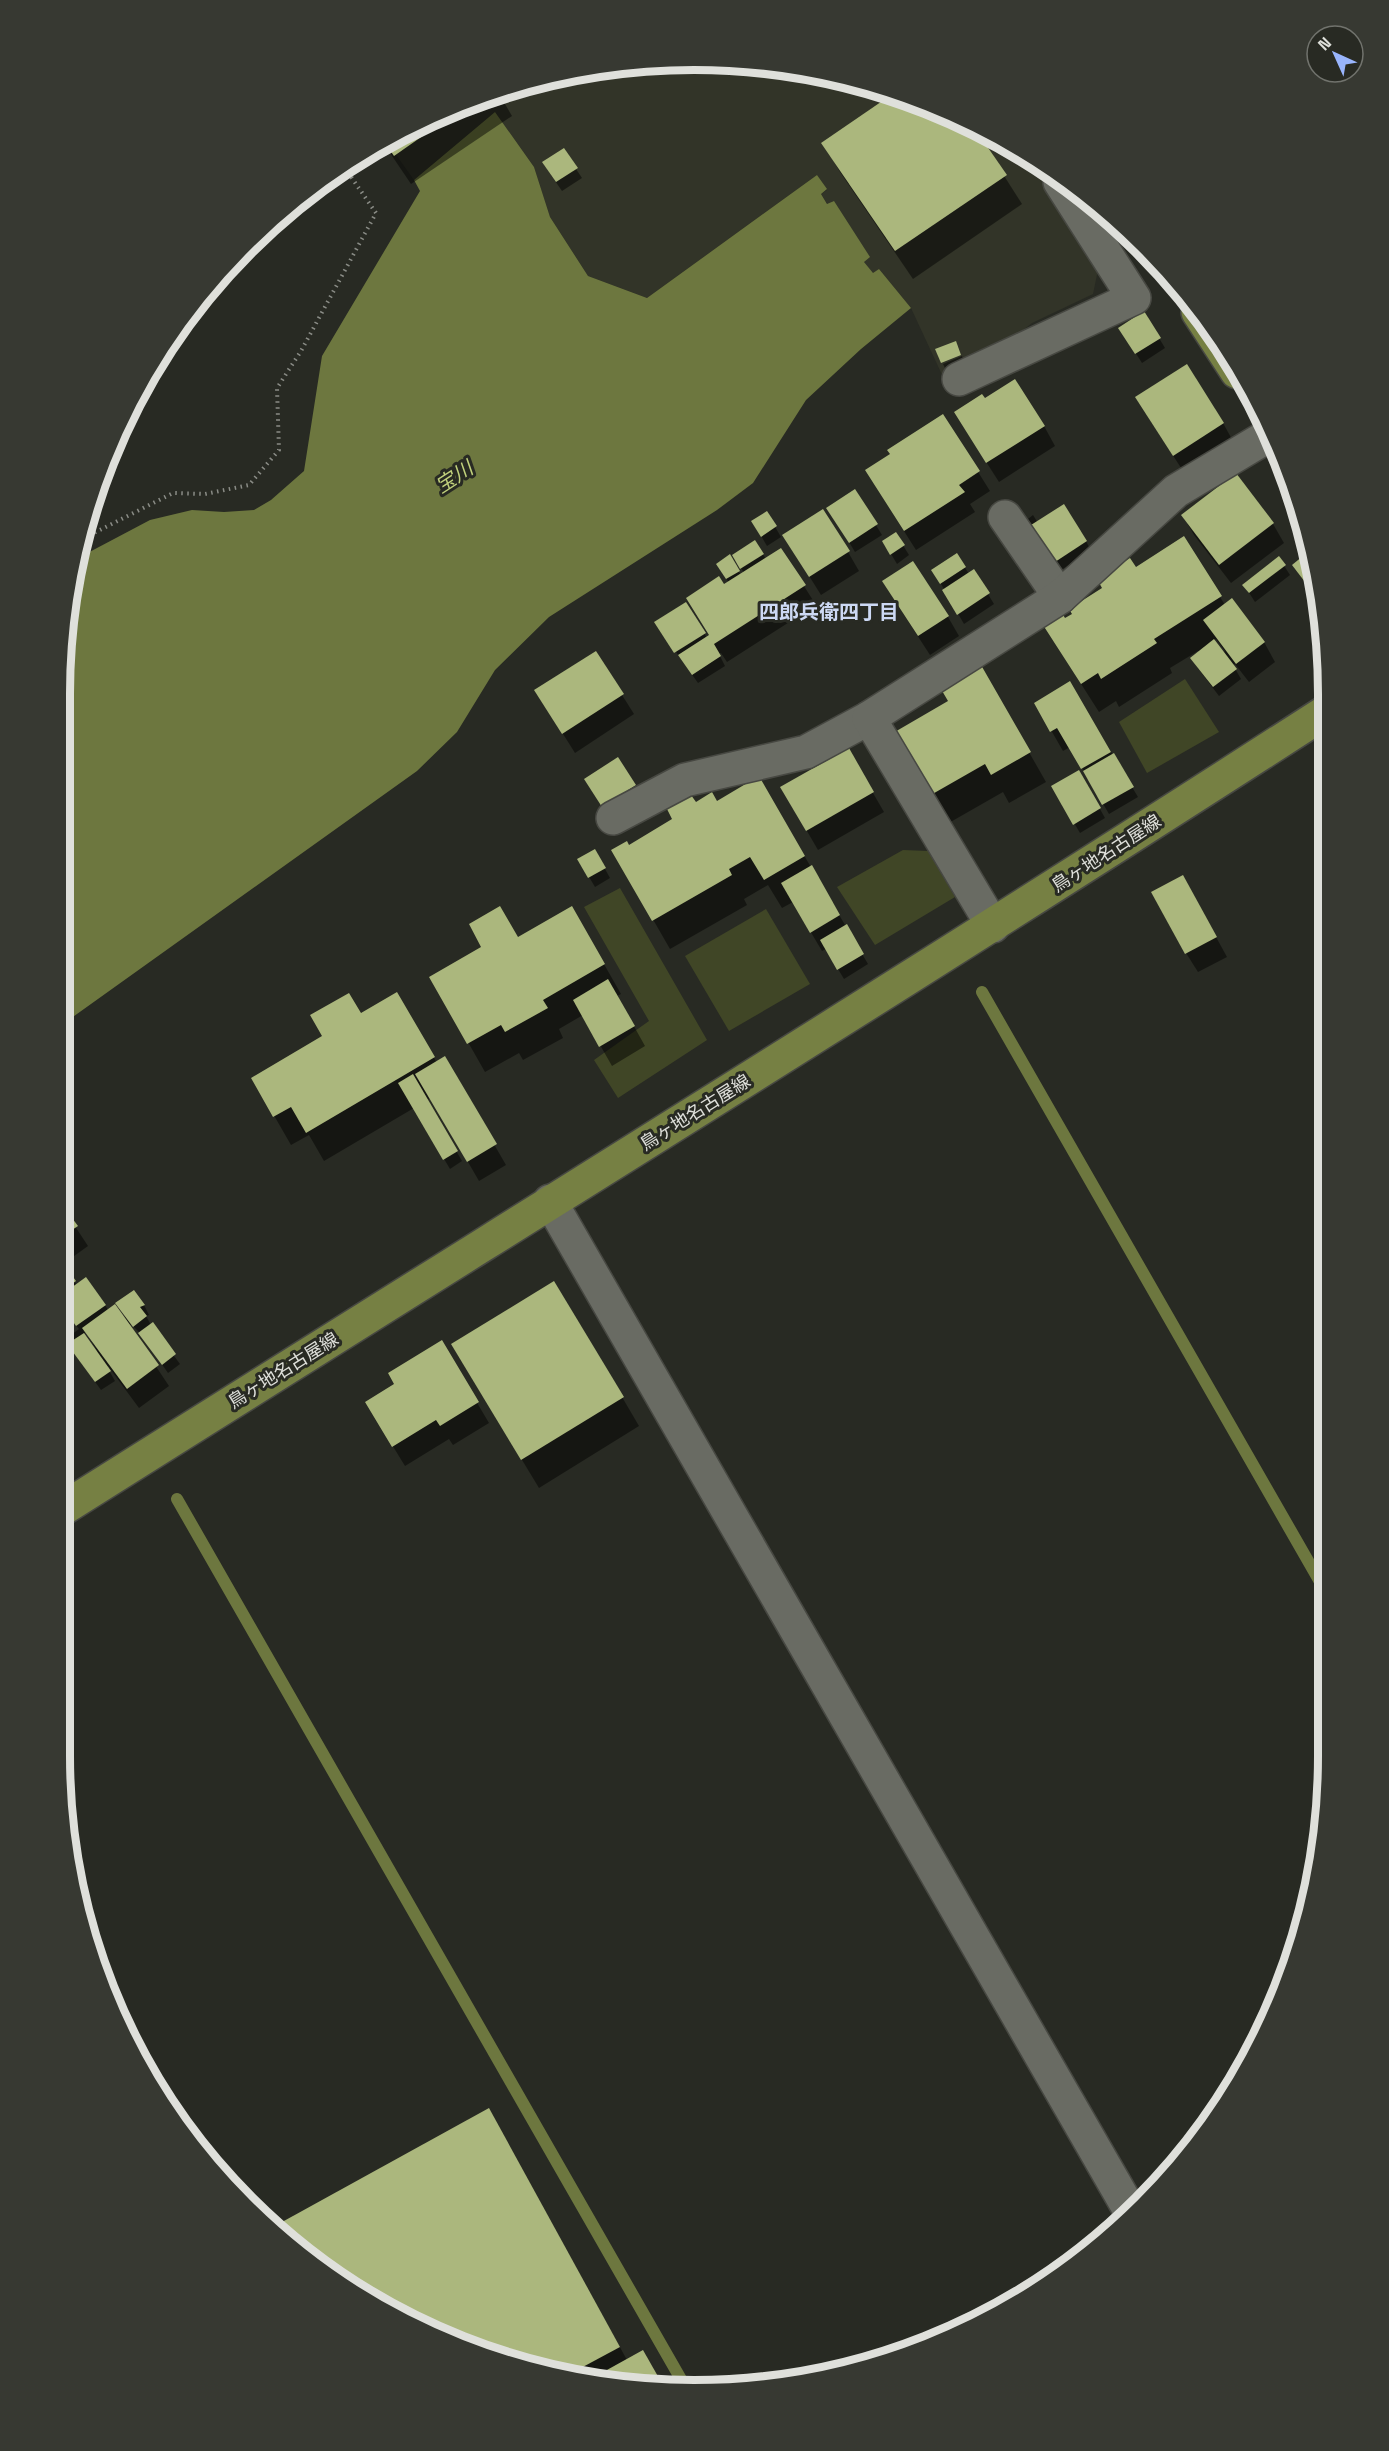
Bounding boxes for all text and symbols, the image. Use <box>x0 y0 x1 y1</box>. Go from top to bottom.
north arrow <box>1305 24 1365 84</box>
text: N <box>1314 33 1336 55</box>
water label: 宝川 <box>430 454 480 499</box>
district label: 四郎兵衛四丁目 <box>759 599 899 625</box>
street label: 鳥ヶ地名古屋線 <box>1047 809 1165 897</box>
street label: 鳥ヶ地名古屋線 <box>635 1069 755 1155</box>
street label: 鳥ヶ地名古屋線 <box>223 1327 343 1413</box>

